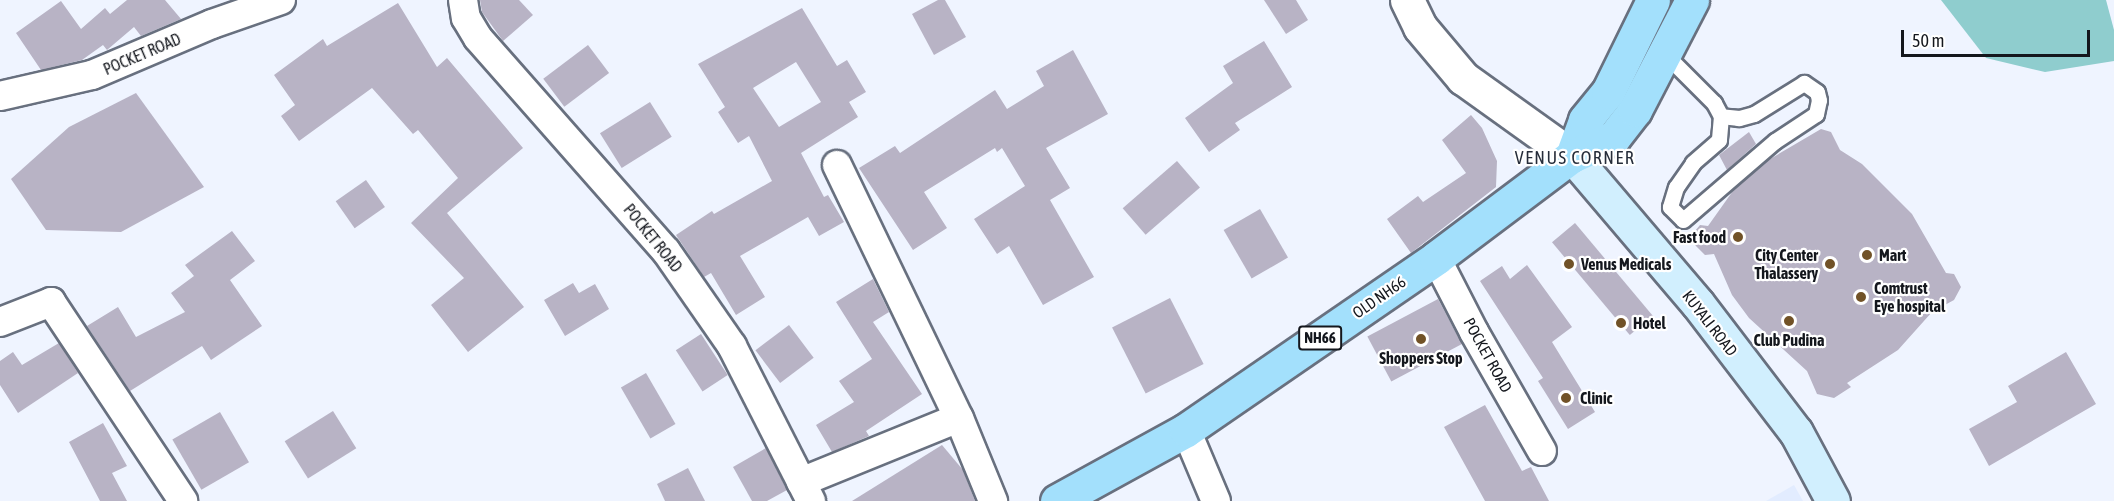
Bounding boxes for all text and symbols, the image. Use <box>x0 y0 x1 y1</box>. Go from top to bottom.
scale bar <box>1904 18 2093 56</box>
street label: POCKET ROAD <box>100 29 184 79</box>
text: 50 m <box>1912 30 1944 51</box>
district label: VENUS CORNER <box>1515 147 1635 169</box>
street label: POCKET ROAD <box>620 200 686 276</box>
place label: Fast food <box>1673 227 1726 247</box>
marker: Fast food <box>1731 230 1745 244</box>
place label: City Center Thalassery <box>1755 245 1818 283</box>
place label: Mart <box>1879 245 1906 265</box>
marker: Mart <box>1860 248 1874 262</box>
place label: Venus Medicals <box>1581 254 1671 274</box>
marker: Venus Medicals <box>1562 257 1576 271</box>
marker: City Center Thalassery <box>1823 257 1837 271</box>
street label: OLD NH66 <box>1349 272 1409 322</box>
place label: Comtrust Eye hospital <box>1874 278 1945 316</box>
street label: KUYALI ROAD <box>1678 286 1742 360</box>
marker: Comtrust Eye hospital <box>1852 288 1870 306</box>
place label: Hotel <box>1633 313 1666 333</box>
street label: POCKET ROAD <box>1460 314 1516 396</box>
marker: Club Pudina <box>1782 314 1796 328</box>
marker: Hotel <box>1614 316 1628 330</box>
road number: NH66 <box>1298 326 1342 350</box>
place label: Club Pudina <box>1754 330 1824 350</box>
marker: Shoppers Stop <box>1414 332 1428 346</box>
place label: Shoppers Stop <box>1379 348 1463 368</box>
place label: Clinic <box>1580 388 1612 408</box>
marker: Clinic <box>1557 389 1575 407</box>

